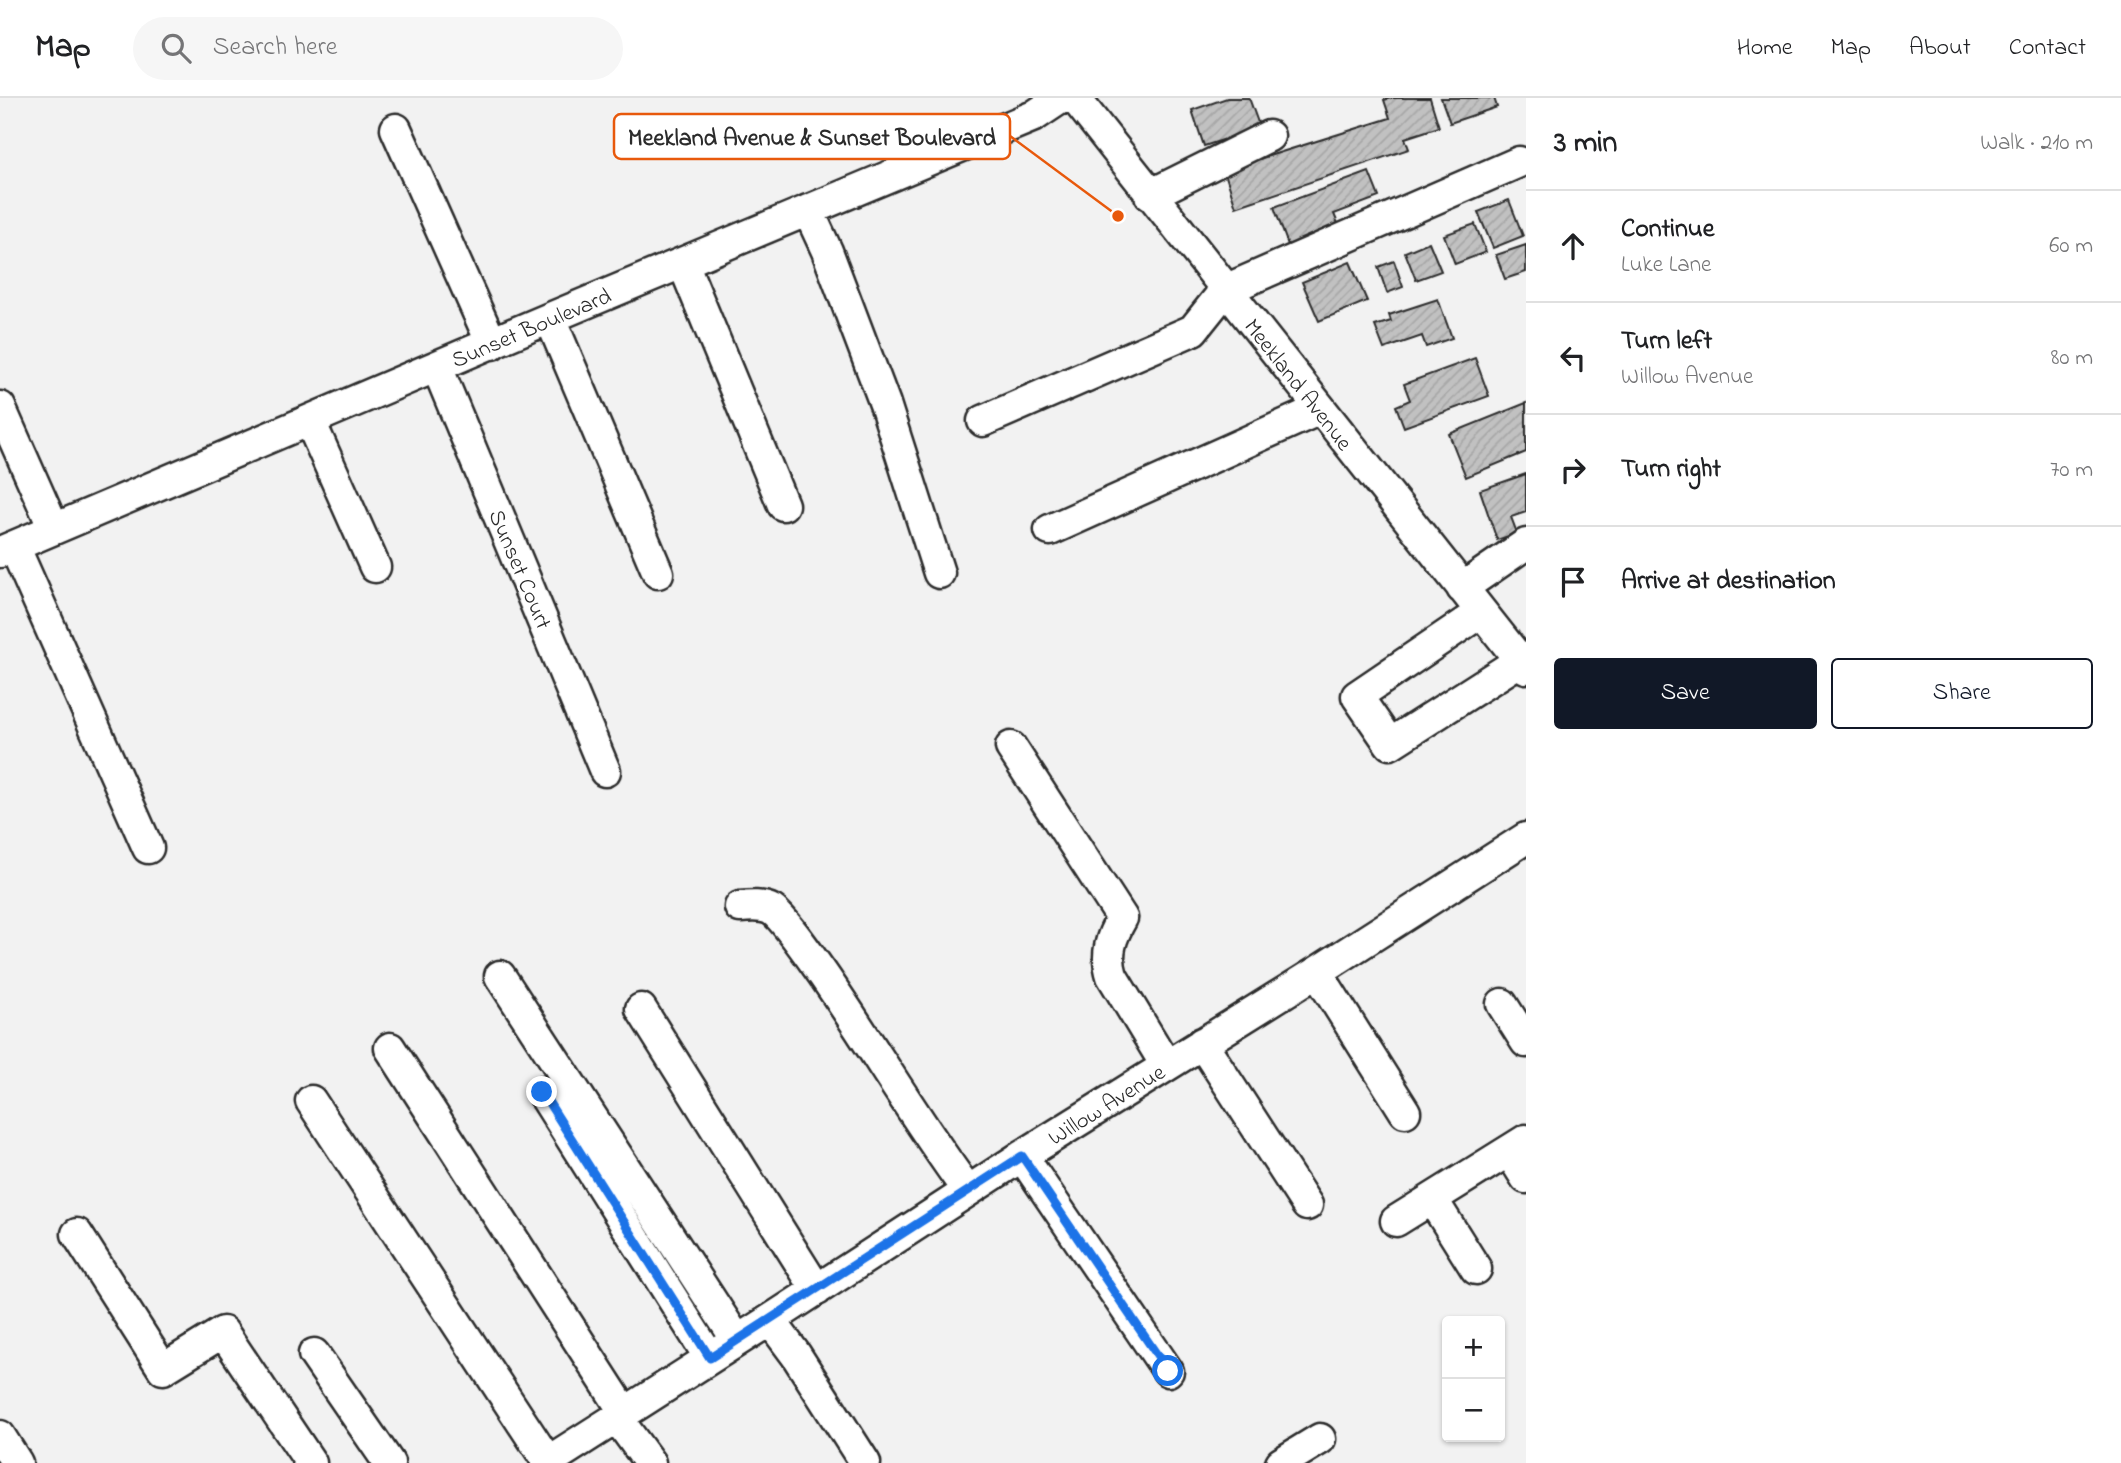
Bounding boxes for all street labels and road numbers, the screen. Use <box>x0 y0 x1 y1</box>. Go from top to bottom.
street label: Sunset Boulevard <box>447 281 617 378</box>
street label: Meekland Avenue <box>1235 312 1360 459</box>
street label: Sunset Court <box>479 505 559 635</box>
street label: Willow Avenue <box>1042 1057 1173 1155</box>

